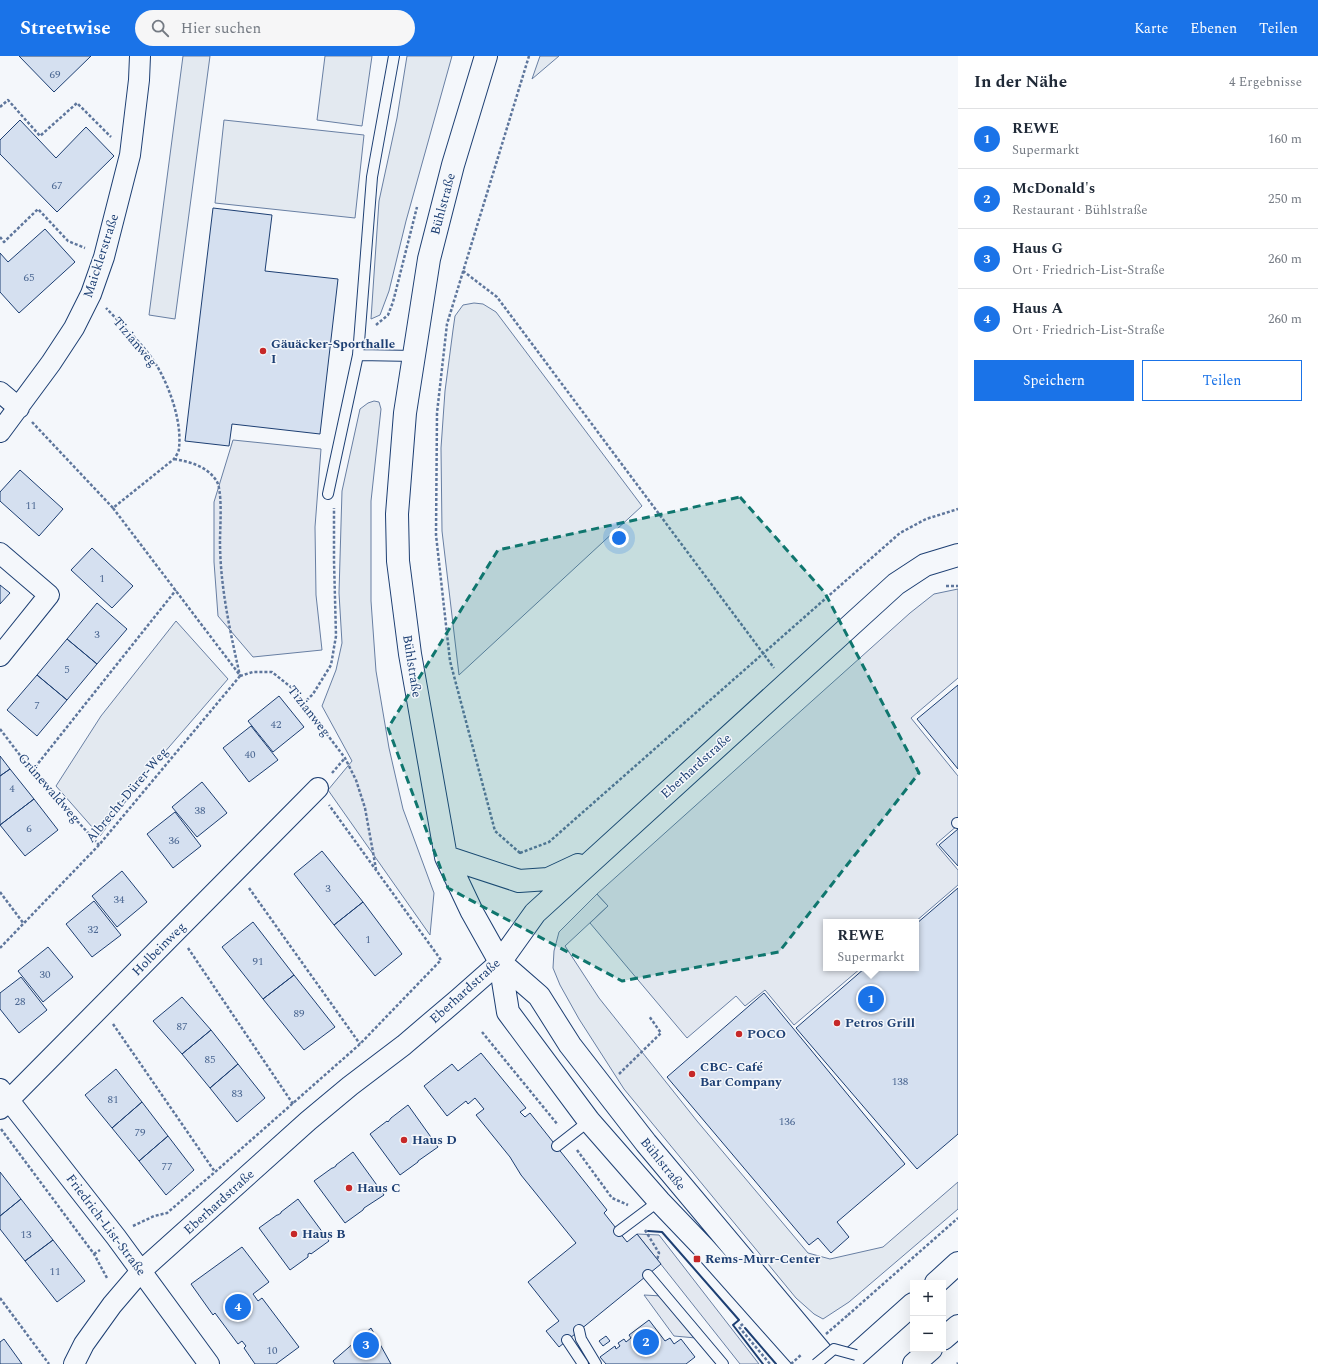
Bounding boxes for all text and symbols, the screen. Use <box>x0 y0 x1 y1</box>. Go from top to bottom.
search box <box>135 10 415 46</box>
text: Streetwise <box>20 14 111 43</box>
icon: search <box>149 17 171 39</box>
text: Hier suchen <box>181 17 261 40</box>
text: Karte <box>1134 18 1168 39</box>
text: Ebenen <box>1190 18 1237 39</box>
text: Teilen <box>1259 18 1298 39</box>
house number: 69 <box>50 66 61 83</box>
text: In der Nähe <box>974 69 1067 95</box>
text: 4 Ergebnisse <box>1229 72 1302 92</box>
text: REWE <box>1012 117 1059 140</box>
text: 1 <box>983 129 991 149</box>
text: 160 m <box>1268 129 1302 149</box>
text: Supermarkt <box>1012 140 1079 160</box>
street label: Bühlstraße <box>425 171 461 237</box>
house number: 67 <box>52 177 63 194</box>
text: McDonald's <box>1012 177 1095 200</box>
text: 2 <box>983 189 991 209</box>
text: 250 m <box>1268 189 1302 209</box>
text: Restaurant · Bühlstraße <box>1012 200 1147 220</box>
street label: Maicklerstraße <box>78 211 124 301</box>
text: Haus G <box>1012 237 1063 260</box>
text: 3 <box>983 249 991 269</box>
text: 260 m <box>1268 249 1302 269</box>
text: Ort · Friedrich-List-Straße <box>1012 260 1165 280</box>
house number: 65 <box>24 269 35 286</box>
text: Haus A <box>1012 297 1063 320</box>
text: 4 <box>983 309 991 329</box>
text: 260 m <box>1268 309 1302 329</box>
street label: Tizianweg <box>108 313 162 371</box>
text: Ort · Friedrich-List-Straße <box>1012 320 1165 340</box>
place label: Gäuäcker-Sporthalle I <box>271 334 395 369</box>
marker: Gäuäcker-Sporthalle I <box>258 346 268 356</box>
button: Speichern <box>974 360 1134 401</box>
button: Teilen <box>1142 360 1302 401</box>
house number: 11 <box>26 497 37 514</box>
your location <box>609 528 629 548</box>
house number: 1 <box>99 570 105 587</box>
house number: 3 <box>94 626 100 643</box>
street label: Bühlstraße <box>397 633 427 699</box>
house number: 5 <box>64 661 70 678</box>
street label: Tizianweg <box>283 681 335 741</box>
house number: 7 <box>34 697 40 714</box>
house number: 42 <box>271 716 282 733</box>
street label: Eberhardstraße <box>656 729 736 803</box>
street label: Albrecht-Dürer-Weg <box>81 743 173 847</box>
house number: 40 <box>245 746 256 763</box>
street label: Grünewaldweg <box>13 749 85 827</box>
house number: 4 <box>9 780 15 797</box>
house number: 38 <box>195 802 206 819</box>
house number: 6 <box>26 820 32 837</box>
house number: 36 <box>169 832 180 849</box>
house number: 3 <box>325 880 331 897</box>
house number: 34 <box>114 891 125 908</box>
street label: Holbeinweg <box>127 917 191 981</box>
popup <box>823 919 919 971</box>
house number: 32 <box>88 921 99 938</box>
text: REWE <box>837 924 884 947</box>
house number: 1 <box>365 931 371 948</box>
text: Supermarkt <box>837 947 905 967</box>
house number: 91 <box>253 953 264 970</box>
street label: Eberhardstraße <box>425 954 505 1028</box>
house number: 30 <box>40 966 51 983</box>
pin: 1 <box>858 984 884 1014</box>
house number: 28 <box>15 993 26 1010</box>
house number: 89 <box>294 1005 305 1022</box>
place label: Petros Grill <box>845 1013 915 1033</box>
house number: 87 <box>177 1018 188 1035</box>
marker: Petros Grill <box>832 1018 842 1028</box>
place label: POCO <box>747 1024 786 1044</box>
marker: POCO <box>734 1029 744 1039</box>
house number: 85 <box>205 1051 216 1068</box>
place label: CBC- Café Bar Company <box>700 1057 782 1092</box>
marker: CBC- Café Bar Company <box>687 1069 697 1079</box>
house number: 138 <box>892 1073 909 1090</box>
house number: 83 <box>232 1085 243 1102</box>
house number: 81 <box>108 1091 119 1108</box>
house number: 136 <box>779 1113 796 1130</box>
house number: 79 <box>135 1124 146 1141</box>
place label: Haus D <box>412 1130 457 1150</box>
street label: Bühlstraße <box>635 1133 691 1195</box>
marker: Haus D <box>399 1135 409 1145</box>
house number: 77 <box>162 1158 173 1175</box>
street label: Eberhardstraße <box>179 1165 259 1239</box>
street label: Friedrich-List-Straße <box>61 1170 151 1280</box>
place label: Haus C <box>357 1178 400 1198</box>
marker: Haus C <box>344 1183 354 1193</box>
place label: Haus B <box>302 1224 345 1244</box>
house number: 13 <box>21 1226 32 1243</box>
marker: Haus B <box>289 1229 299 1239</box>
place label: Rems-Murr-Center <box>705 1249 821 1269</box>
marker: Rems-Murr-Center <box>692 1254 702 1264</box>
house number: 11 <box>50 1263 61 1280</box>
map controls <box>910 1280 946 1352</box>
button: + <box>910 1280 946 1316</box>
pin: 4 <box>225 1292 251 1322</box>
button: − <box>910 1316 946 1352</box>
pin: 2 <box>633 1327 659 1357</box>
pin: 3 <box>353 1330 379 1360</box>
house number: 10 <box>267 1342 278 1359</box>

